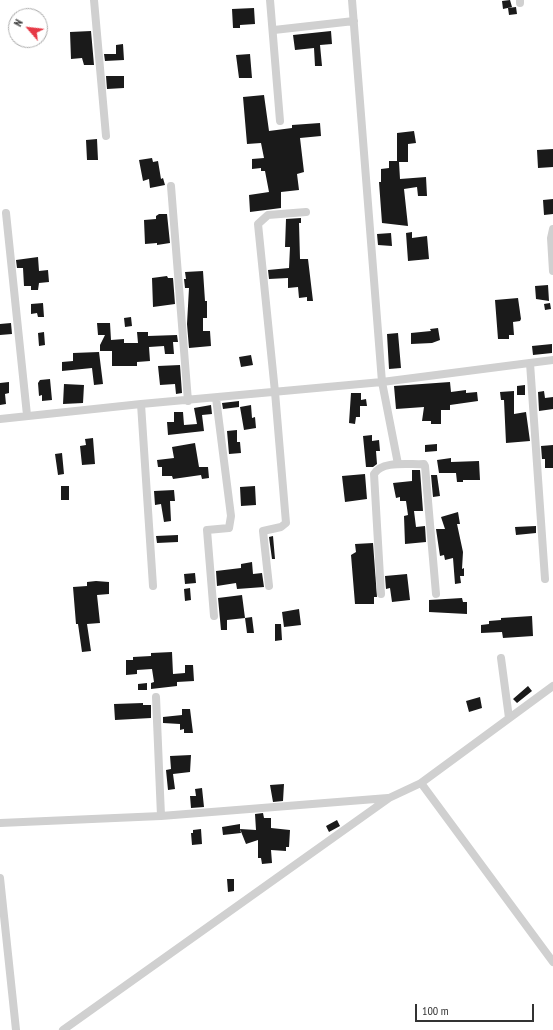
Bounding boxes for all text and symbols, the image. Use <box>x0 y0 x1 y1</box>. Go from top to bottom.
north arrow <box>8 8 48 48</box>
text: N <box>11 17 26 29</box>
scale bar <box>417 996 536 1022</box>
text: 100 m <box>422 1003 449 1018</box>

